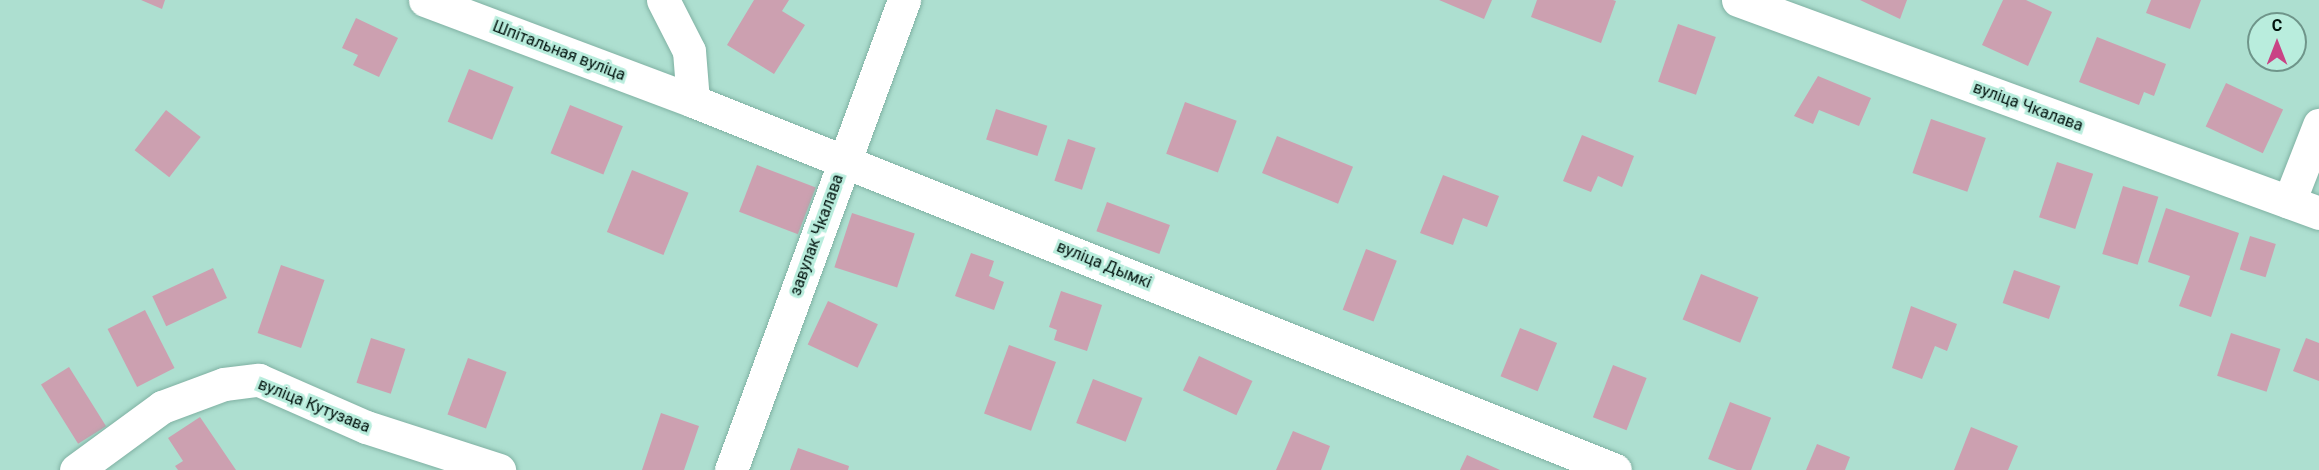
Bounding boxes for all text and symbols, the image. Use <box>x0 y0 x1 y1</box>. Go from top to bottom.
north arrow <box>2247 12 2307 72</box>
text: С <box>2272 16 2282 35</box>
street label: Шпітальная вуліца <box>490 17 628 85</box>
street label: вуліца Чкалава <box>1970 78 2086 136</box>
street label: завулак Чкалава <box>786 172 848 298</box>
street label: вуліца Дымкі <box>1054 237 1154 293</box>
street label: вуліца Кутузава <box>255 375 373 437</box>

